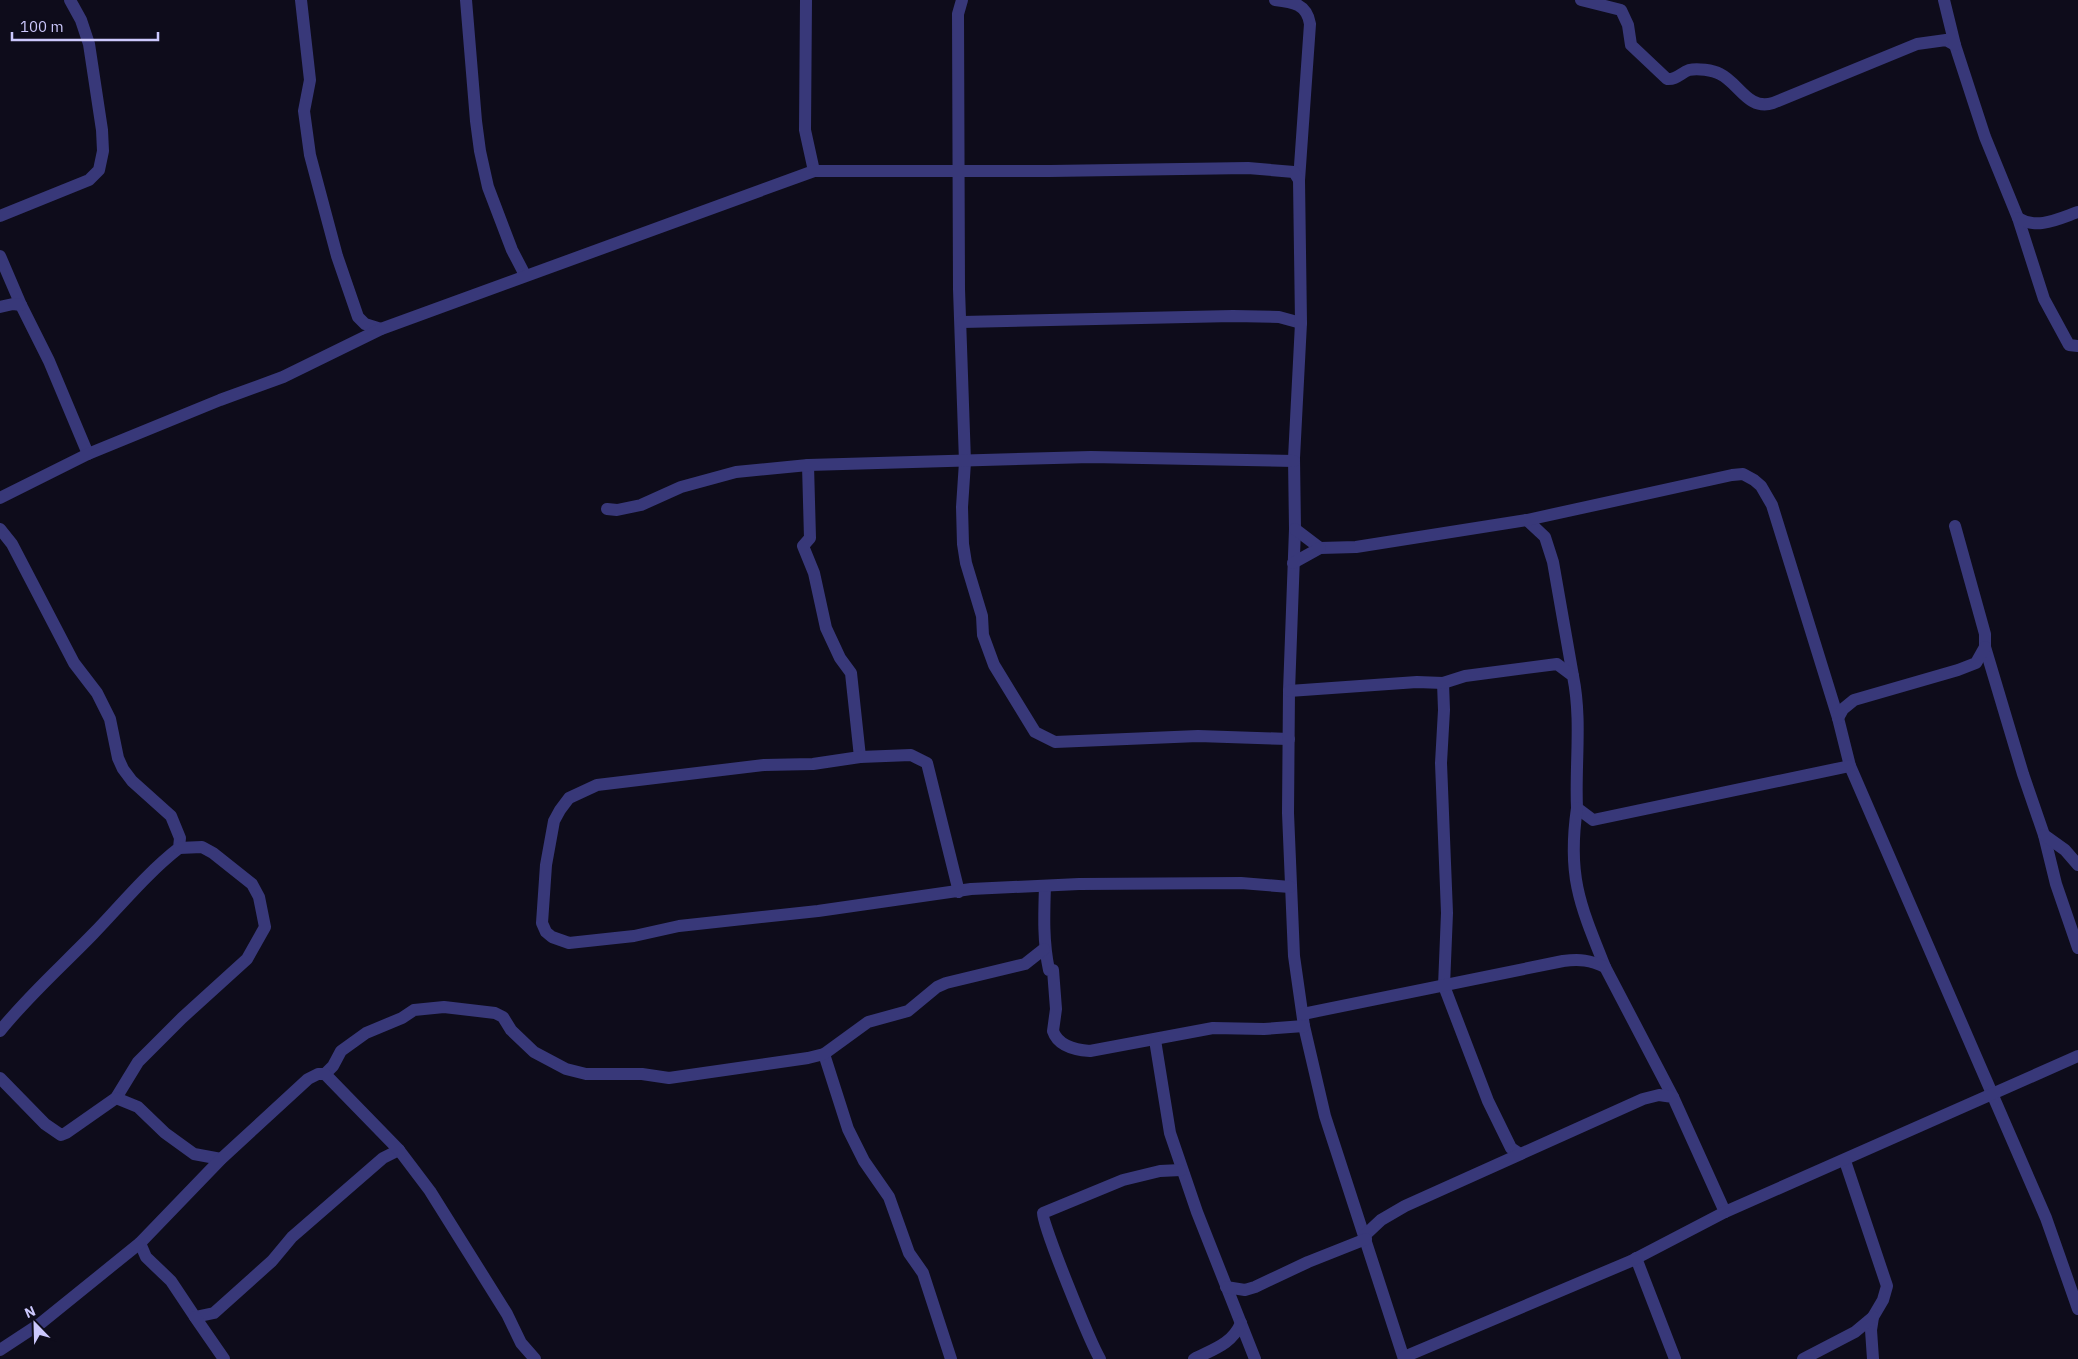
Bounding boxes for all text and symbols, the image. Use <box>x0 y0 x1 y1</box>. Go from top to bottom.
scale bar <box>12 10 159 42</box>
text: 100 m <box>20 17 64 36</box>
north arrow <box>10 1299 60 1349</box>
text: N <box>22 1302 38 1322</box>

